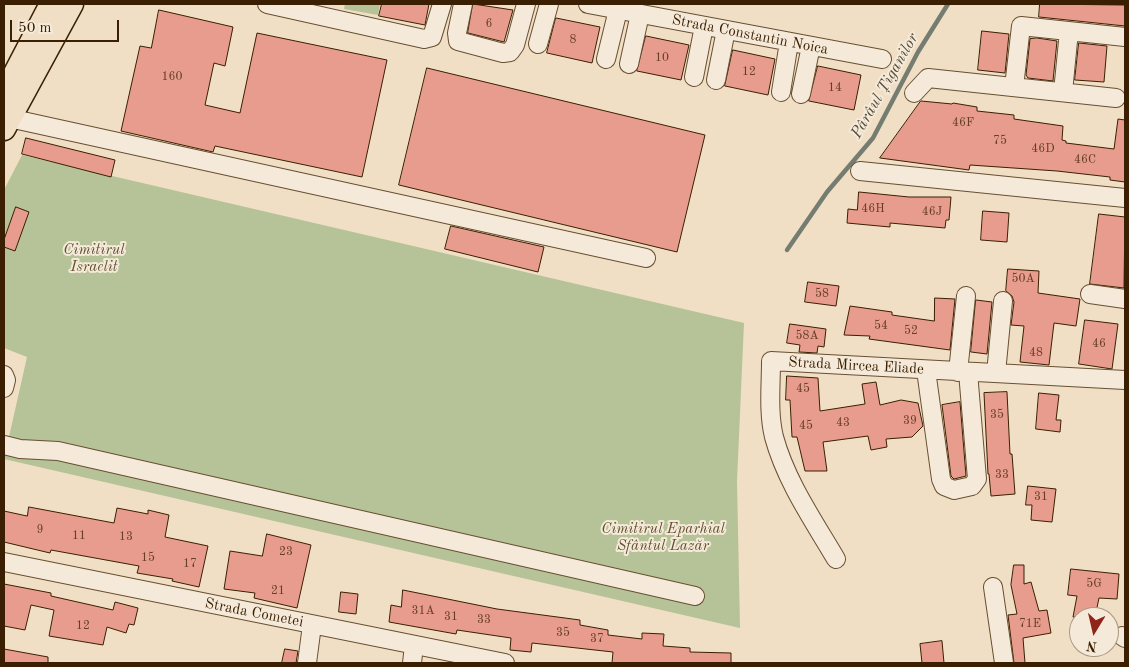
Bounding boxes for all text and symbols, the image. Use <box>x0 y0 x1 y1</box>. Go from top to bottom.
scale bar <box>12 10 121 42</box>
street label: Strada Constantin Noica <box>670 11 830 59</box>
house number: 6 <box>486 17 492 31</box>
text: 50 m <box>18 21 52 36</box>
water label: Pârâul Țiganilor <box>847 30 923 142</box>
house number: 8 <box>570 33 576 47</box>
house number: 10 <box>655 51 669 65</box>
house number: 12 <box>742 65 756 79</box>
house number: 160 <box>162 70 182 84</box>
house number: 14 <box>828 81 842 95</box>
house number: 46F <box>952 116 974 130</box>
house number: 75 <box>993 134 1007 148</box>
house number: 46D <box>1031 142 1055 156</box>
house number: 46C <box>1074 153 1096 167</box>
house number: 46H <box>861 202 885 216</box>
house number: 46J <box>922 205 942 219</box>
park label: Cimitirul Israelit <box>63 241 125 276</box>
house number: 50A <box>1011 272 1035 286</box>
house number: 58 <box>815 287 829 301</box>
house number: 54 <box>874 319 888 333</box>
house number: 52 <box>904 324 918 338</box>
house number: 58A <box>795 329 819 343</box>
house number: 46 <box>1092 337 1106 351</box>
house number: 48 <box>1029 346 1043 360</box>
street label: Strada Mircea Eliade <box>788 353 924 379</box>
house number: 45 <box>796 382 810 396</box>
house number: 35 <box>990 408 1004 422</box>
house number: 39 <box>903 414 917 428</box>
house number: 43 <box>836 416 850 430</box>
house number: 45 <box>799 419 813 433</box>
house number: 33 <box>995 468 1009 482</box>
house number: 31 <box>1034 490 1048 504</box>
park label: Cimitirul Eparhial Sfântul Lazăr <box>601 520 725 555</box>
house number: 9 <box>37 523 43 537</box>
house number: 11 <box>72 529 86 543</box>
house number: 13 <box>119 530 133 544</box>
house number: 23 <box>279 545 293 559</box>
house number: 15 <box>141 551 155 565</box>
house number: 17 <box>183 557 197 571</box>
house number: 5G <box>1086 577 1102 591</box>
house number: 21 <box>271 584 285 598</box>
street label: Strada Cometei <box>203 595 305 631</box>
house number: 31A <box>411 604 435 618</box>
north arrow <box>1069 607 1119 657</box>
house number: 31 <box>444 610 458 624</box>
house number: 33 <box>477 613 491 627</box>
house number: 71E <box>1019 617 1041 631</box>
house number: 12 <box>76 619 90 633</box>
house number: 35 <box>556 626 570 640</box>
house number: 37 <box>590 632 604 646</box>
text: N <box>1085 638 1098 654</box>

